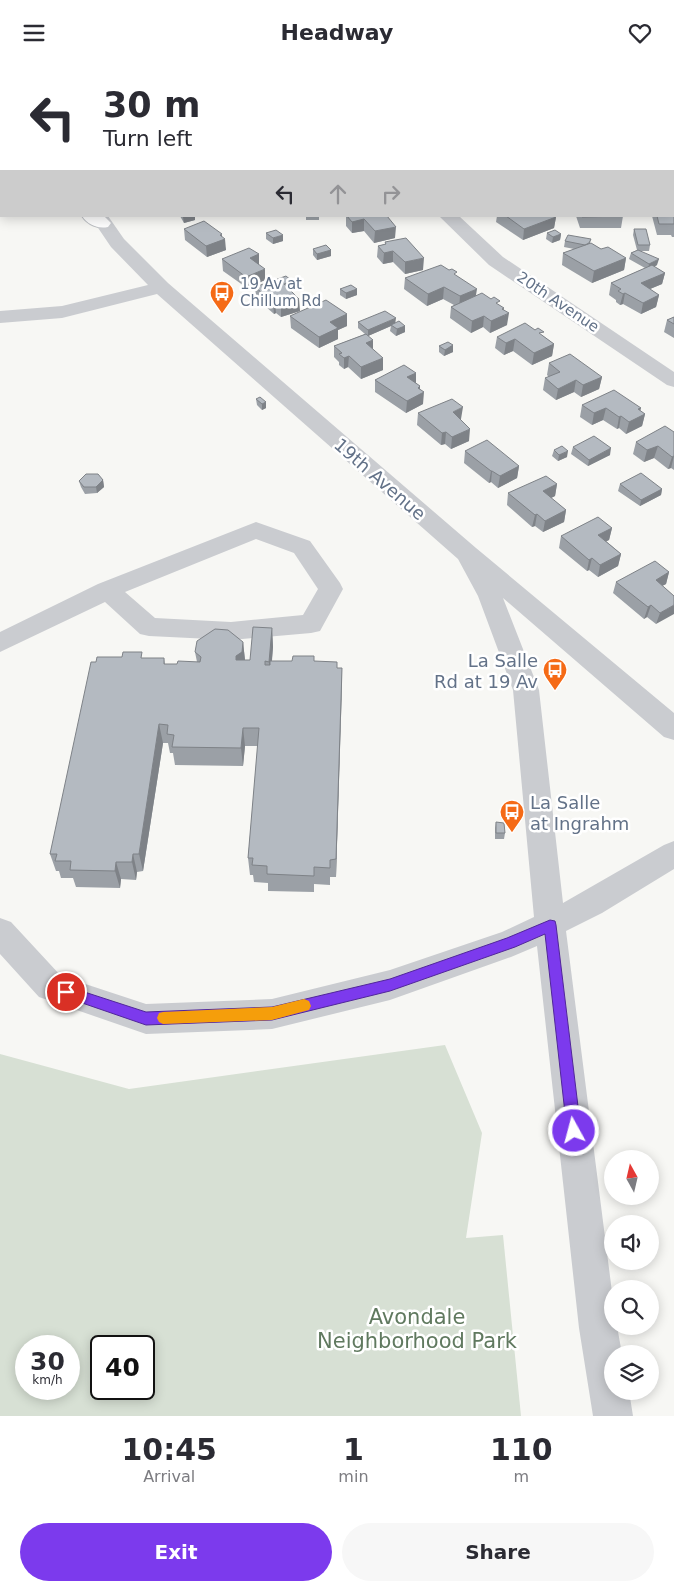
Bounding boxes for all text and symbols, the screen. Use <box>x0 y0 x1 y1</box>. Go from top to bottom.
icon: menu <box>20 19 48 47</box>
icon: heart <box>626 19 654 47</box>
text: Headway <box>281 20 393 45</box>
icon: left <box>20 85 85 150</box>
text: 30 m <box>103 85 200 125</box>
text: Turn left <box>103 126 192 151</box>
icon: left <box>271 180 299 208</box>
icon: ahead <box>324 180 352 208</box>
icon: right <box>377 180 405 208</box>
street label: 20th Avenue <box>514 268 602 336</box>
place label: 19 Av at Chillum Rd <box>240 275 321 310</box>
bus stop icon: 19 Av at Chillum Rd <box>209 280 235 314</box>
street label: 19th Avenue <box>330 434 430 524</box>
place label: La Salle Rd at 19 Av <box>434 650 538 692</box>
bus stop icon: La Salle Rd at 19 Av <box>542 657 568 691</box>
place label: La Salle at Ingrahm <box>530 792 629 834</box>
bus stop icon: La Salle at Ingrahm <box>499 799 525 833</box>
pin <box>45 971 87 1013</box>
icon: arrive <box>52 978 80 1006</box>
position arrow <box>547 1104 599 1156</box>
north arrow <box>604 1150 659 1205</box>
map controls <box>604 1150 659 1400</box>
button: sound <box>604 1215 659 1270</box>
button: search <box>604 1280 659 1335</box>
park label: Avondale Neighborhood Park <box>317 1305 518 1353</box>
speed limit sign: 40 <box>90 1335 155 1400</box>
button: layers <box>604 1345 659 1400</box>
text: 30 <box>30 1347 65 1376</box>
text: km/h <box>32 1373 63 1387</box>
text: 10:45 <box>121 1432 217 1467</box>
text: 1 <box>343 1432 364 1467</box>
text: 110 <box>490 1432 553 1467</box>
text: Arrival <box>143 1467 195 1486</box>
text: min <box>338 1467 369 1486</box>
text: m <box>513 1467 529 1486</box>
button: Exit <box>20 1523 332 1581</box>
button: Share <box>342 1523 654 1581</box>

